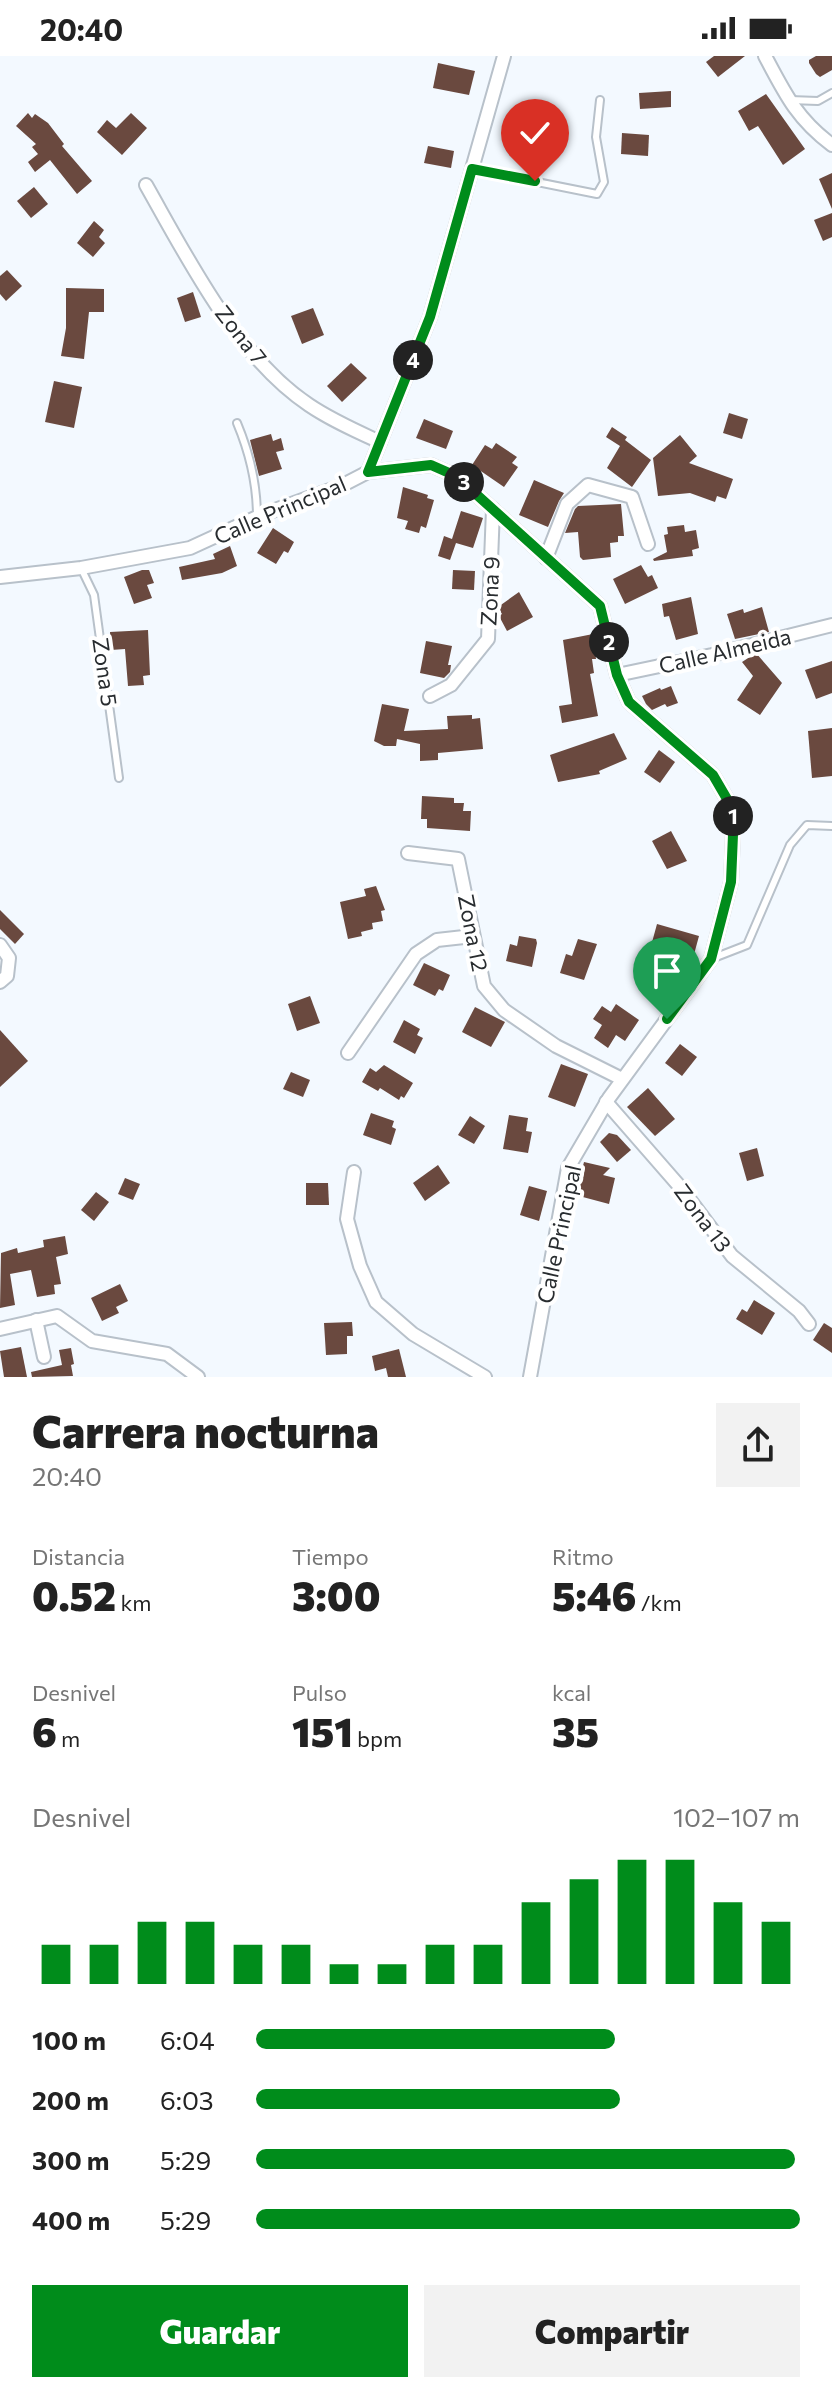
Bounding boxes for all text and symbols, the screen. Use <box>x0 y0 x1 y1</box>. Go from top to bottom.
text: 20:40 <box>40 10 123 47</box>
pin <box>501 99 569 181</box>
icon: check <box>513 111 557 155</box>
street label: Zona 7 <box>210 300 273 370</box>
pin: 4 <box>393 340 433 380</box>
text: 4 <box>406 346 420 373</box>
pin: 3 <box>444 462 484 502</box>
text: 3 <box>458 468 470 495</box>
street label: Calle Principal <box>210 470 350 550</box>
street label: Zona 9 <box>474 556 505 626</box>
pin: 2 <box>589 622 629 662</box>
street label: Calle Almeida <box>656 622 794 679</box>
text: 2 <box>603 628 615 655</box>
street label: Zona 5 <box>87 636 124 708</box>
pin: 1 <box>713 796 753 836</box>
text: 1 <box>728 802 738 829</box>
street label: Zona 12 <box>453 892 494 974</box>
pin <box>633 937 701 1019</box>
icon: arrive <box>645 949 689 993</box>
street label: Calle Principal <box>531 1162 586 1306</box>
street label: Zona 13 <box>669 1178 738 1257</box>
text: Carrera nocturna <box>32 1403 379 1457</box>
button: share <box>716 1403 800 1487</box>
text: 20:40 <box>32 1460 102 1491</box>
text: Distancia <box>32 1543 125 1570</box>
text: Tiempo <box>292 1543 369 1570</box>
text: Ritmo <box>552 1543 614 1570</box>
text: 0.52 <box>32 1570 116 1619</box>
text: 3:00 <box>292 1570 381 1619</box>
text: 5:46 <box>552 1570 636 1619</box>
text: km <box>116 1589 152 1616</box>
text: /km <box>636 1589 682 1616</box>
text: Desnivel <box>32 1679 116 1706</box>
text: Pulso <box>292 1679 347 1706</box>
text: kcal <box>552 1679 591 1706</box>
text: 6 <box>32 1706 57 1755</box>
text: 151 <box>292 1706 353 1755</box>
text: 35 <box>552 1706 599 1755</box>
text: m <box>57 1725 80 1752</box>
text: bpm <box>353 1725 402 1752</box>
text: Desnivel <box>32 1801 131 1832</box>
text: 102–107 m <box>673 1801 800 1832</box>
text: 100 m <box>32 2024 106 2055</box>
text: 6:04 <box>160 2024 214 2055</box>
text: 200 m <box>32 2084 109 2115</box>
text: 6:03 <box>160 2084 214 2115</box>
text: 300 m <box>32 2144 109 2175</box>
text: 5:29 <box>160 2144 211 2175</box>
text: 400 m <box>32 2204 110 2235</box>
text: 5:29 <box>160 2204 211 2235</box>
button: Guardar <box>32 2285 408 2377</box>
button: Compartir <box>424 2285 800 2377</box>

